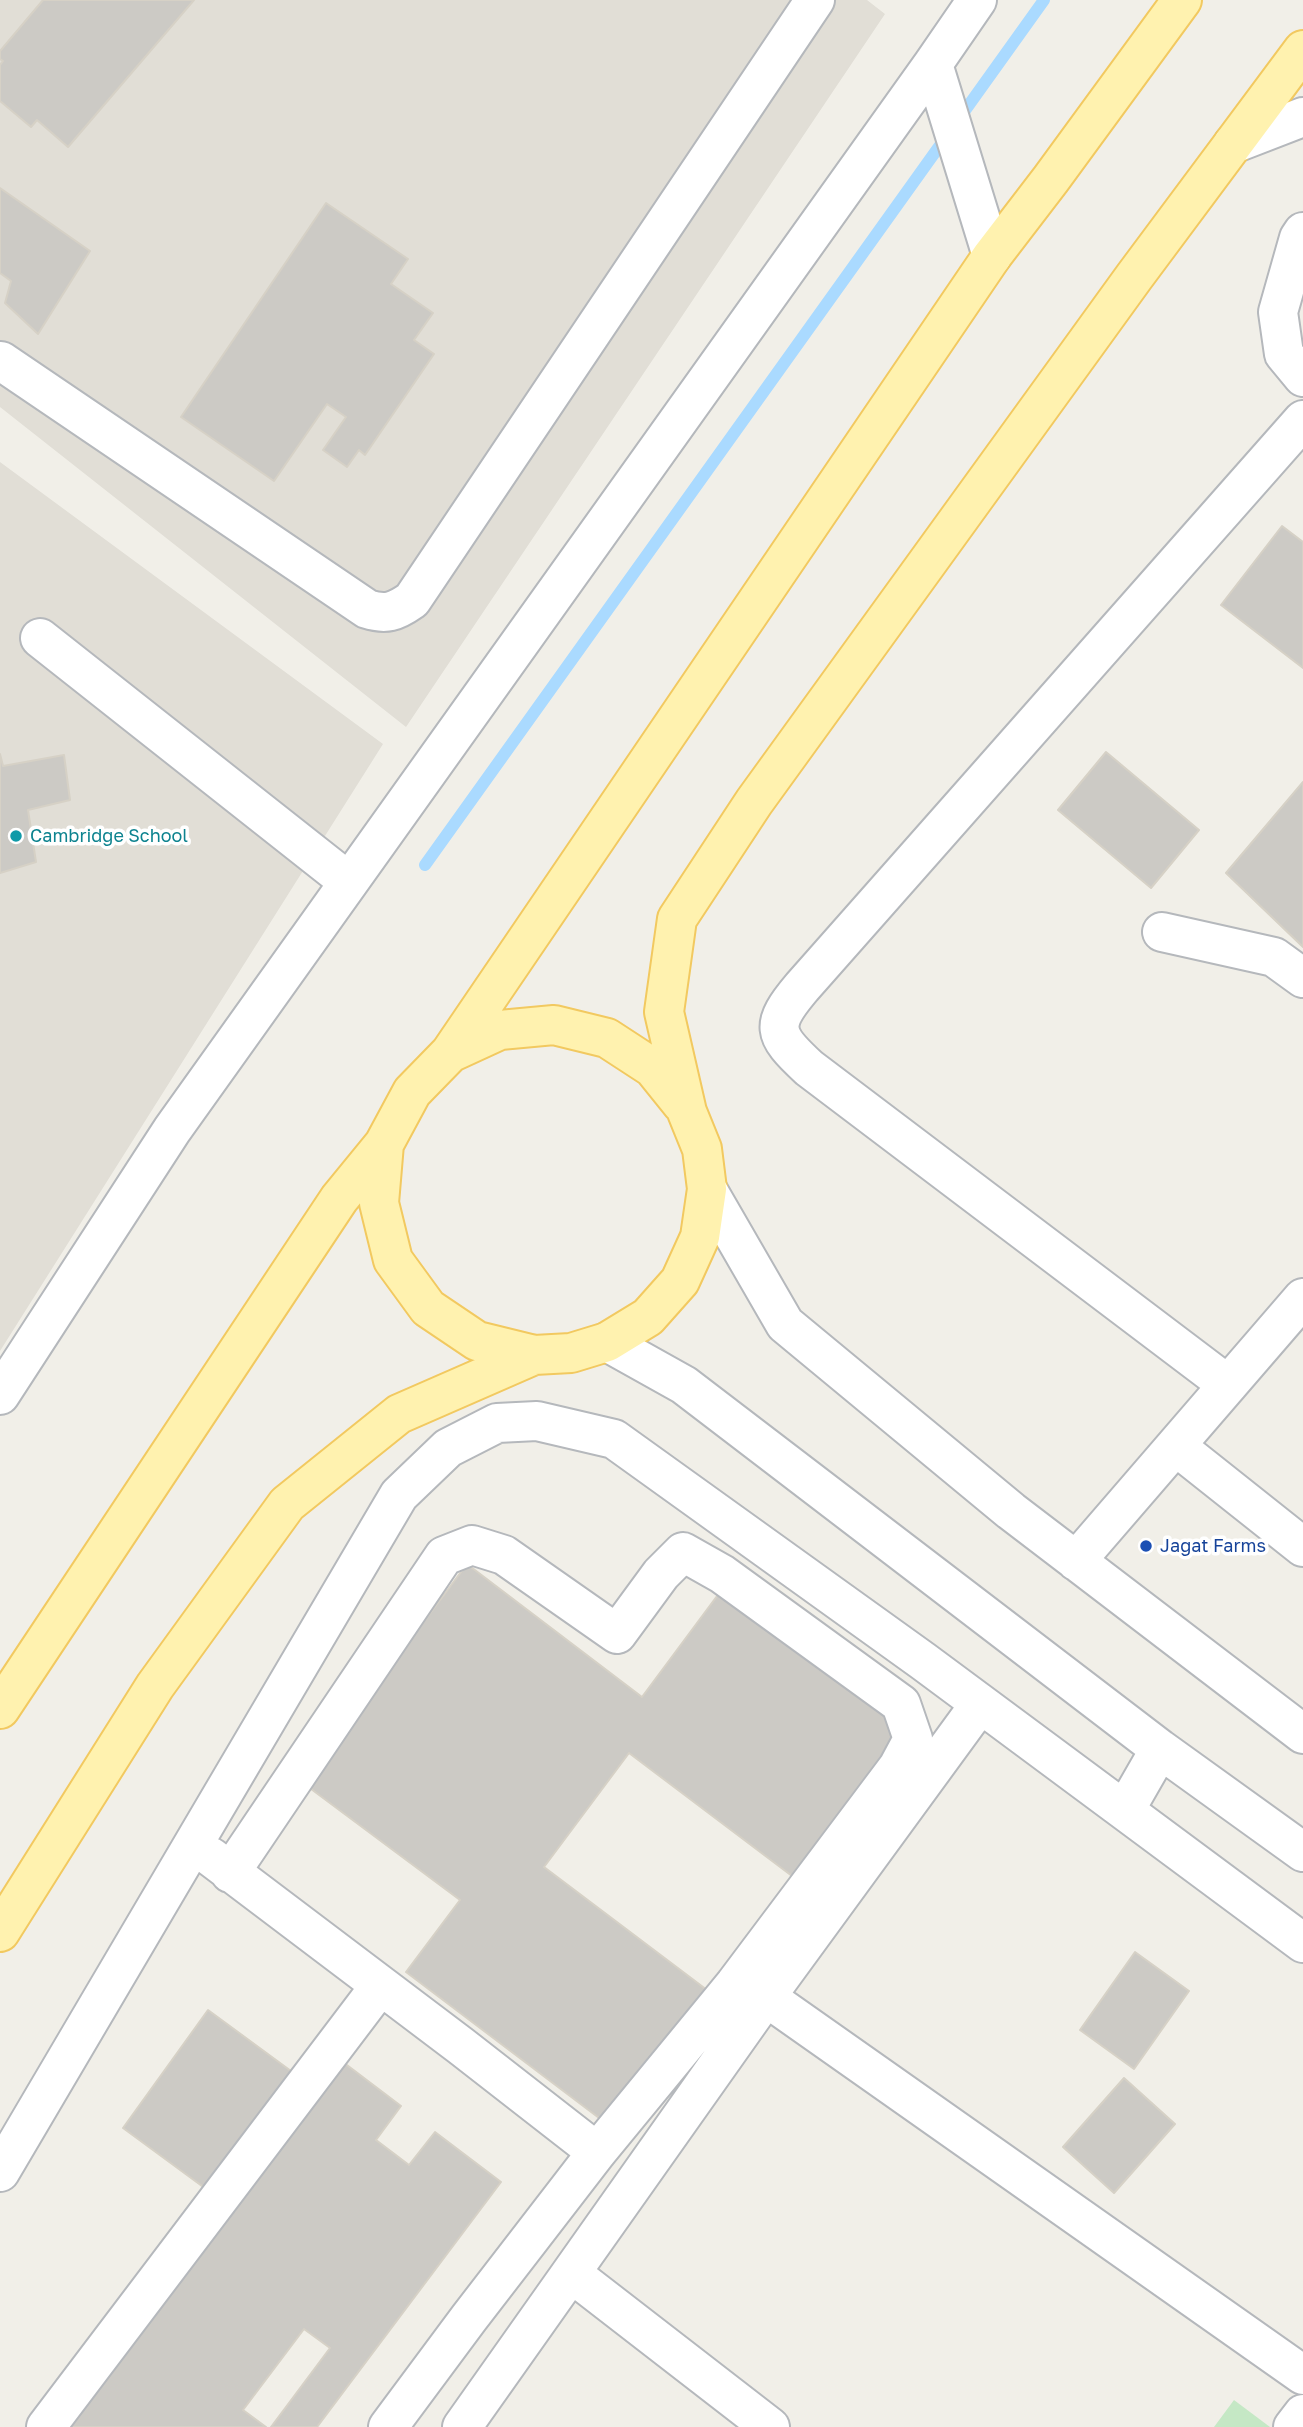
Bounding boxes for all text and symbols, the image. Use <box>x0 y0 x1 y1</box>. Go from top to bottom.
place label: Cambridge School <box>30 825 188 847</box>
marker: Cambridge School <box>8 828 24 844</box>
place label: Jagat Farms <box>1160 1535 1266 1557</box>
marker: Jagat Farms <box>1138 1538 1154 1554</box>

